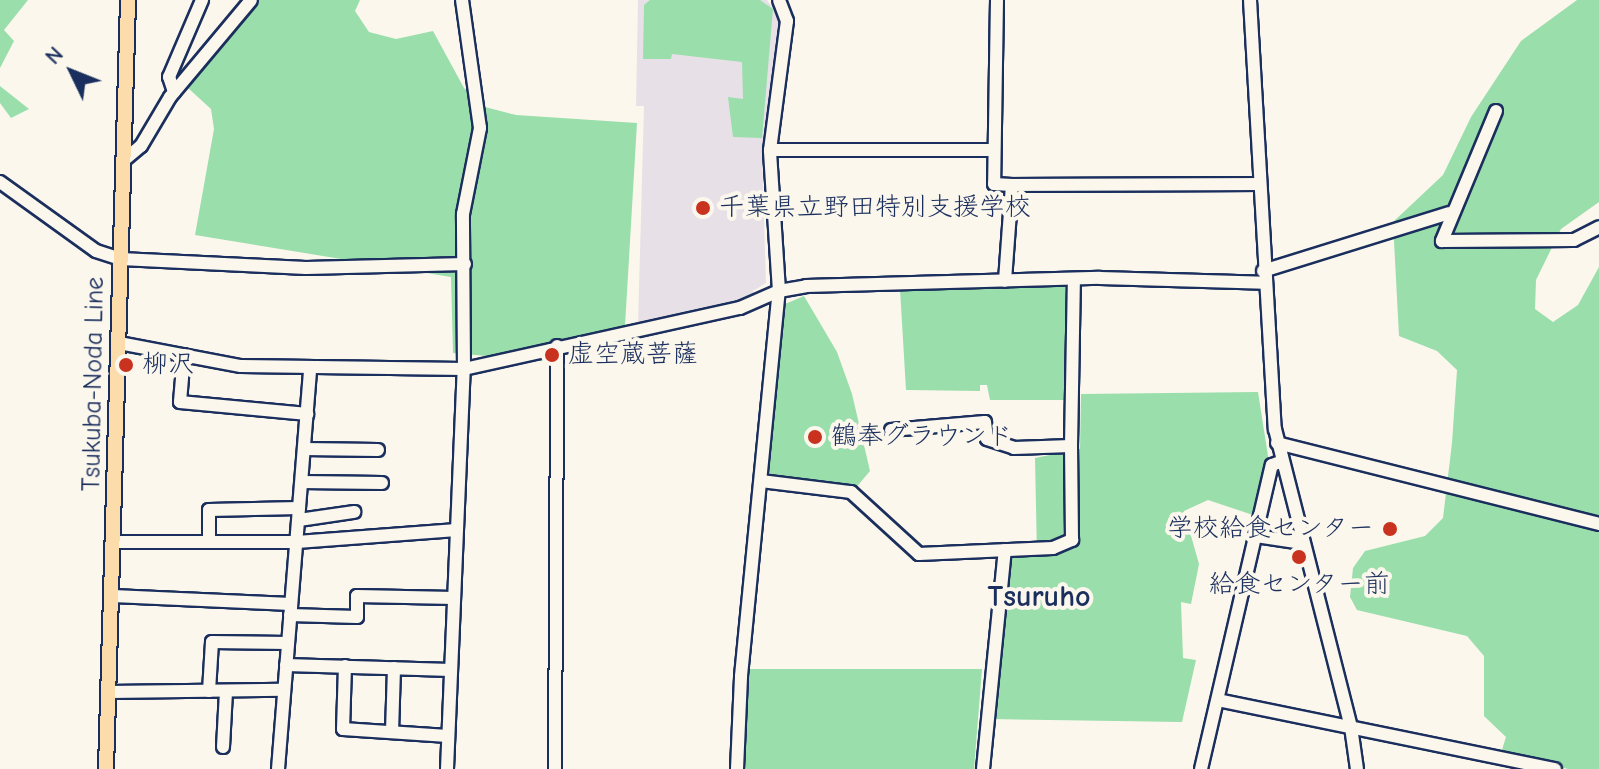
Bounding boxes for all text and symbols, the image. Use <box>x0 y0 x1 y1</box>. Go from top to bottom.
north arrow <box>32 32 112 112</box>
text: N <box>40 42 69 70</box>
place label: 千葉県立野田特別支援学校 <box>719 192 1031 224</box>
marker: 千葉県立野田特別支援学校 <box>694 199 712 217</box>
street label: Tsukuba-Noda Line <box>77 277 111 491</box>
place label: 虚空蔵菩薩 <box>568 339 698 371</box>
marker: 虚空蔵菩薩 <box>543 346 561 364</box>
place label: 柳沢 <box>142 349 194 381</box>
marker: 柳沢 <box>117 356 135 374</box>
place label: 鶴奉グラウンド <box>831 421 1013 453</box>
marker: 鶴奉グラウンド <box>806 428 824 446</box>
place label: 学校給食センター <box>1166 513 1374 545</box>
marker: 学校給食センター <box>1381 520 1399 538</box>
marker: 給食センター前 <box>1290 548 1308 566</box>
place label: 給食センター前 <box>1208 569 1390 601</box>
district label: Tsuruho <box>988 579 1090 615</box>

